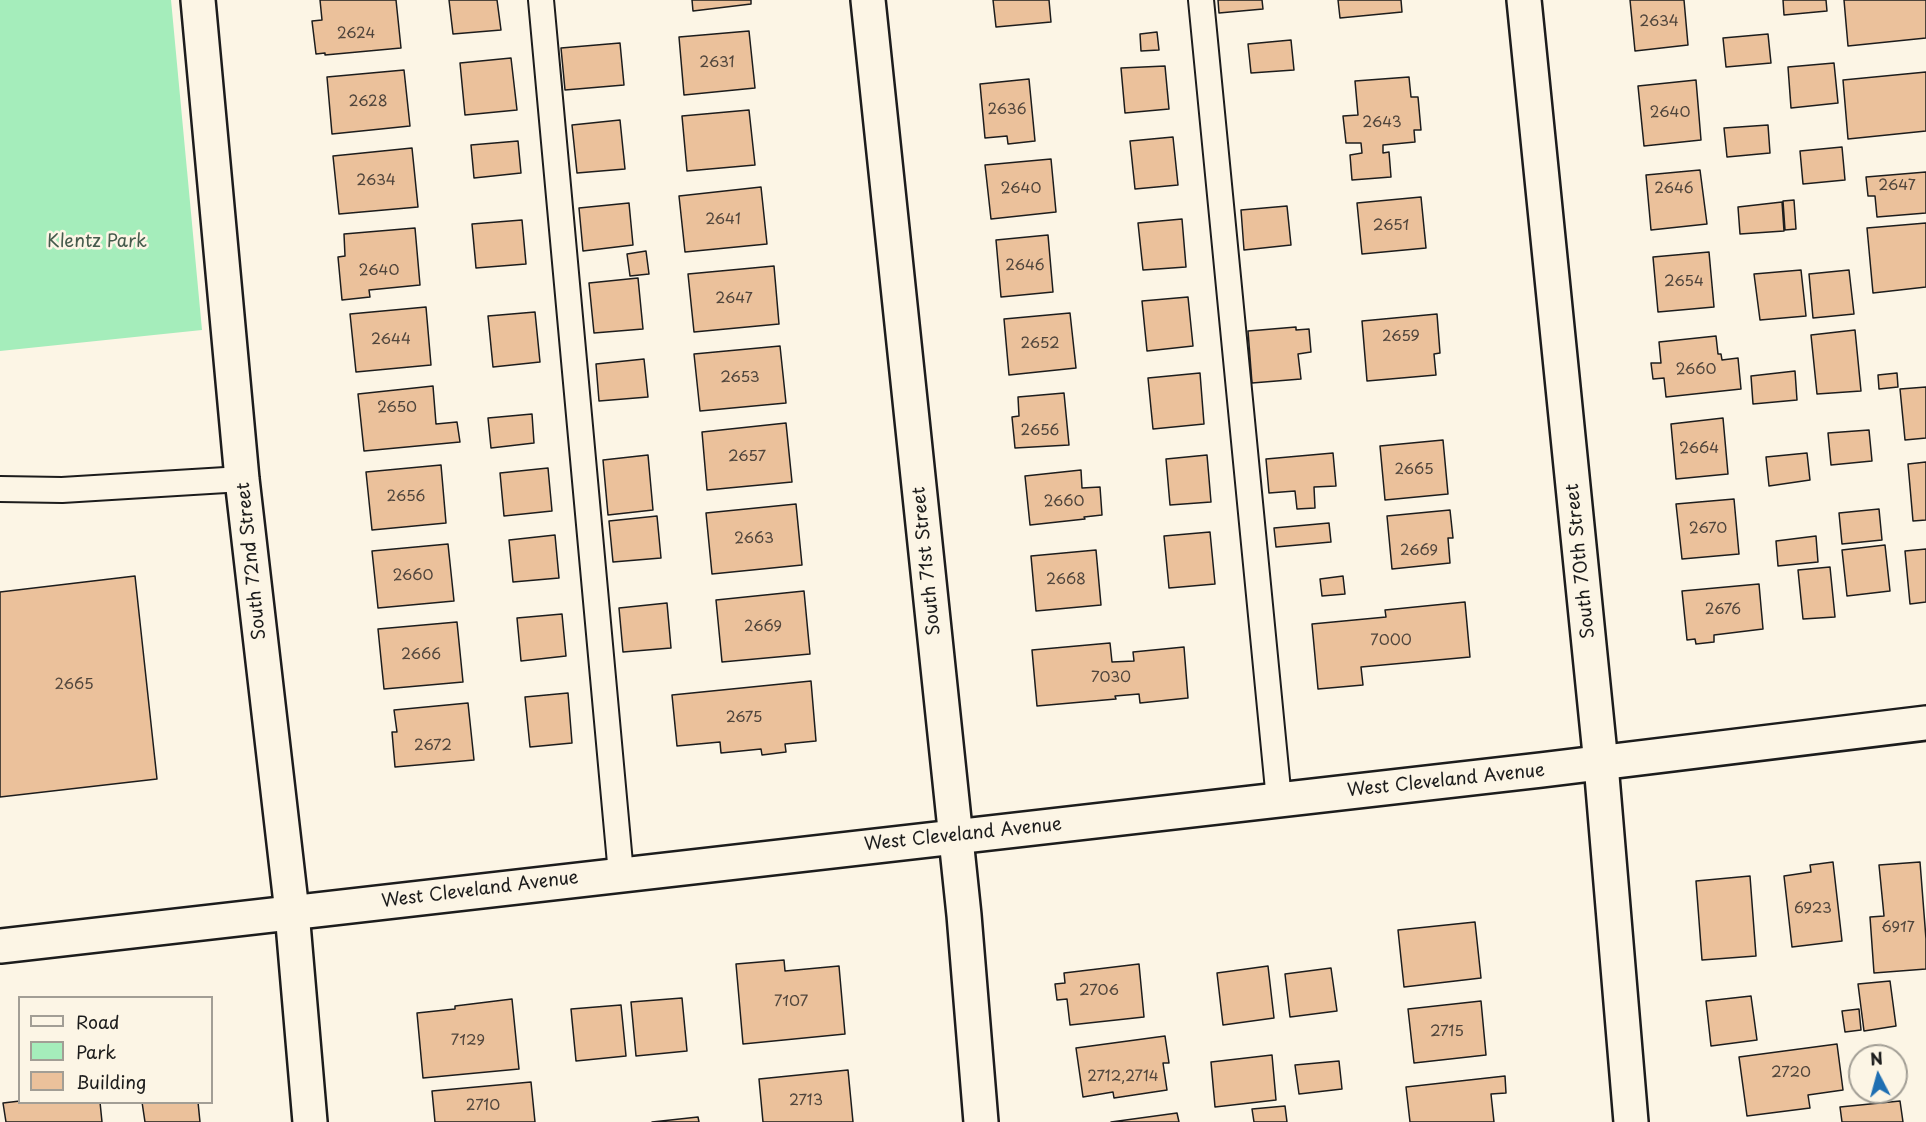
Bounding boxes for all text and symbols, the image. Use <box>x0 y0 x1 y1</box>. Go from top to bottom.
house number: 2634 <box>1639 13 1679 31</box>
house number: 2624 <box>337 25 375 43</box>
house number: 2631 <box>699 54 735 72</box>
house number: 2628 <box>349 93 387 111</box>
house number: 2636 <box>987 101 1027 119</box>
house number: 2640 <box>1650 104 1690 122</box>
house number: 2643 <box>1362 114 1402 132</box>
house number: 2634 <box>356 172 396 190</box>
house number: 2647 <box>1878 177 1916 195</box>
house number: 2640 <box>1001 180 1041 198</box>
house number: 2646 <box>1654 180 1694 198</box>
house number: 2641 <box>705 211 741 229</box>
house number: 2651 <box>1373 217 1409 235</box>
park label: Klentz Park <box>47 231 147 253</box>
house number: 2646 <box>1005 257 1045 275</box>
house number: 2640 <box>359 262 399 280</box>
house number: 2654 <box>1664 273 1704 291</box>
house number: 2647 <box>715 290 753 308</box>
house number: 2659 <box>1382 328 1420 346</box>
house number: 2644 <box>371 331 411 349</box>
house number: 2652 <box>1020 335 1060 353</box>
house number: 2660 <box>1675 361 1717 379</box>
house number: 2653 <box>720 369 760 387</box>
house number: 2650 <box>377 399 417 417</box>
house number: 2656 <box>1021 422 1059 440</box>
house number: 2664 <box>1679 440 1719 458</box>
house number: 2657 <box>728 448 766 466</box>
house number: 2665 <box>1394 461 1434 479</box>
street label: South 72nd Street <box>233 481 271 641</box>
street label: South 70th Street <box>1562 482 1600 640</box>
street label: South 71st Street <box>908 486 946 636</box>
house number: 2656 <box>387 488 425 506</box>
house number: 2660 <box>1043 493 1085 511</box>
house number: 2670 <box>1689 520 1727 538</box>
house number: 2663 <box>734 530 774 548</box>
house number: 2669 <box>1400 542 1438 560</box>
house number: 2660 <box>392 567 434 585</box>
house number: 2668 <box>1046 571 1086 589</box>
house number: 2676 <box>1705 601 1741 619</box>
house number: 2669 <box>744 618 782 636</box>
house number: 7000 <box>1370 632 1412 650</box>
house number: 2666 <box>401 646 441 664</box>
house number: 7030 <box>1091 669 1131 687</box>
house number: 2665 <box>54 676 94 694</box>
house number: 2675 <box>726 709 762 727</box>
house number: 2672 <box>414 737 452 755</box>
street label: West Cleveland Avenue <box>1346 760 1546 802</box>
street label: West Cleveland Avenue <box>863 814 1063 856</box>
street label: West Cleveland Avenue <box>380 867 580 913</box>
house number: 6923 <box>1794 900 1832 918</box>
house number: 6917 <box>1881 919 1915 937</box>
house number: 2706 <box>1079 982 1119 1000</box>
house number: 7107 <box>774 993 808 1011</box>
legend <box>18 996 213 1104</box>
text: Road <box>76 1008 120 1035</box>
house number: 2715 <box>1430 1023 1464 1041</box>
house number: 7129 <box>451 1032 485 1050</box>
text: Park <box>76 1038 116 1065</box>
north arrow <box>1848 1044 1908 1104</box>
text: N <box>1869 1045 1884 1071</box>
house number: 2720 <box>1771 1064 1811 1082</box>
text: Building <box>76 1068 146 1095</box>
house number: 2712,2714 <box>1087 1068 1159 1086</box>
house number: 2713 <box>789 1092 823 1110</box>
house number: 2710 <box>466 1097 500 1115</box>

